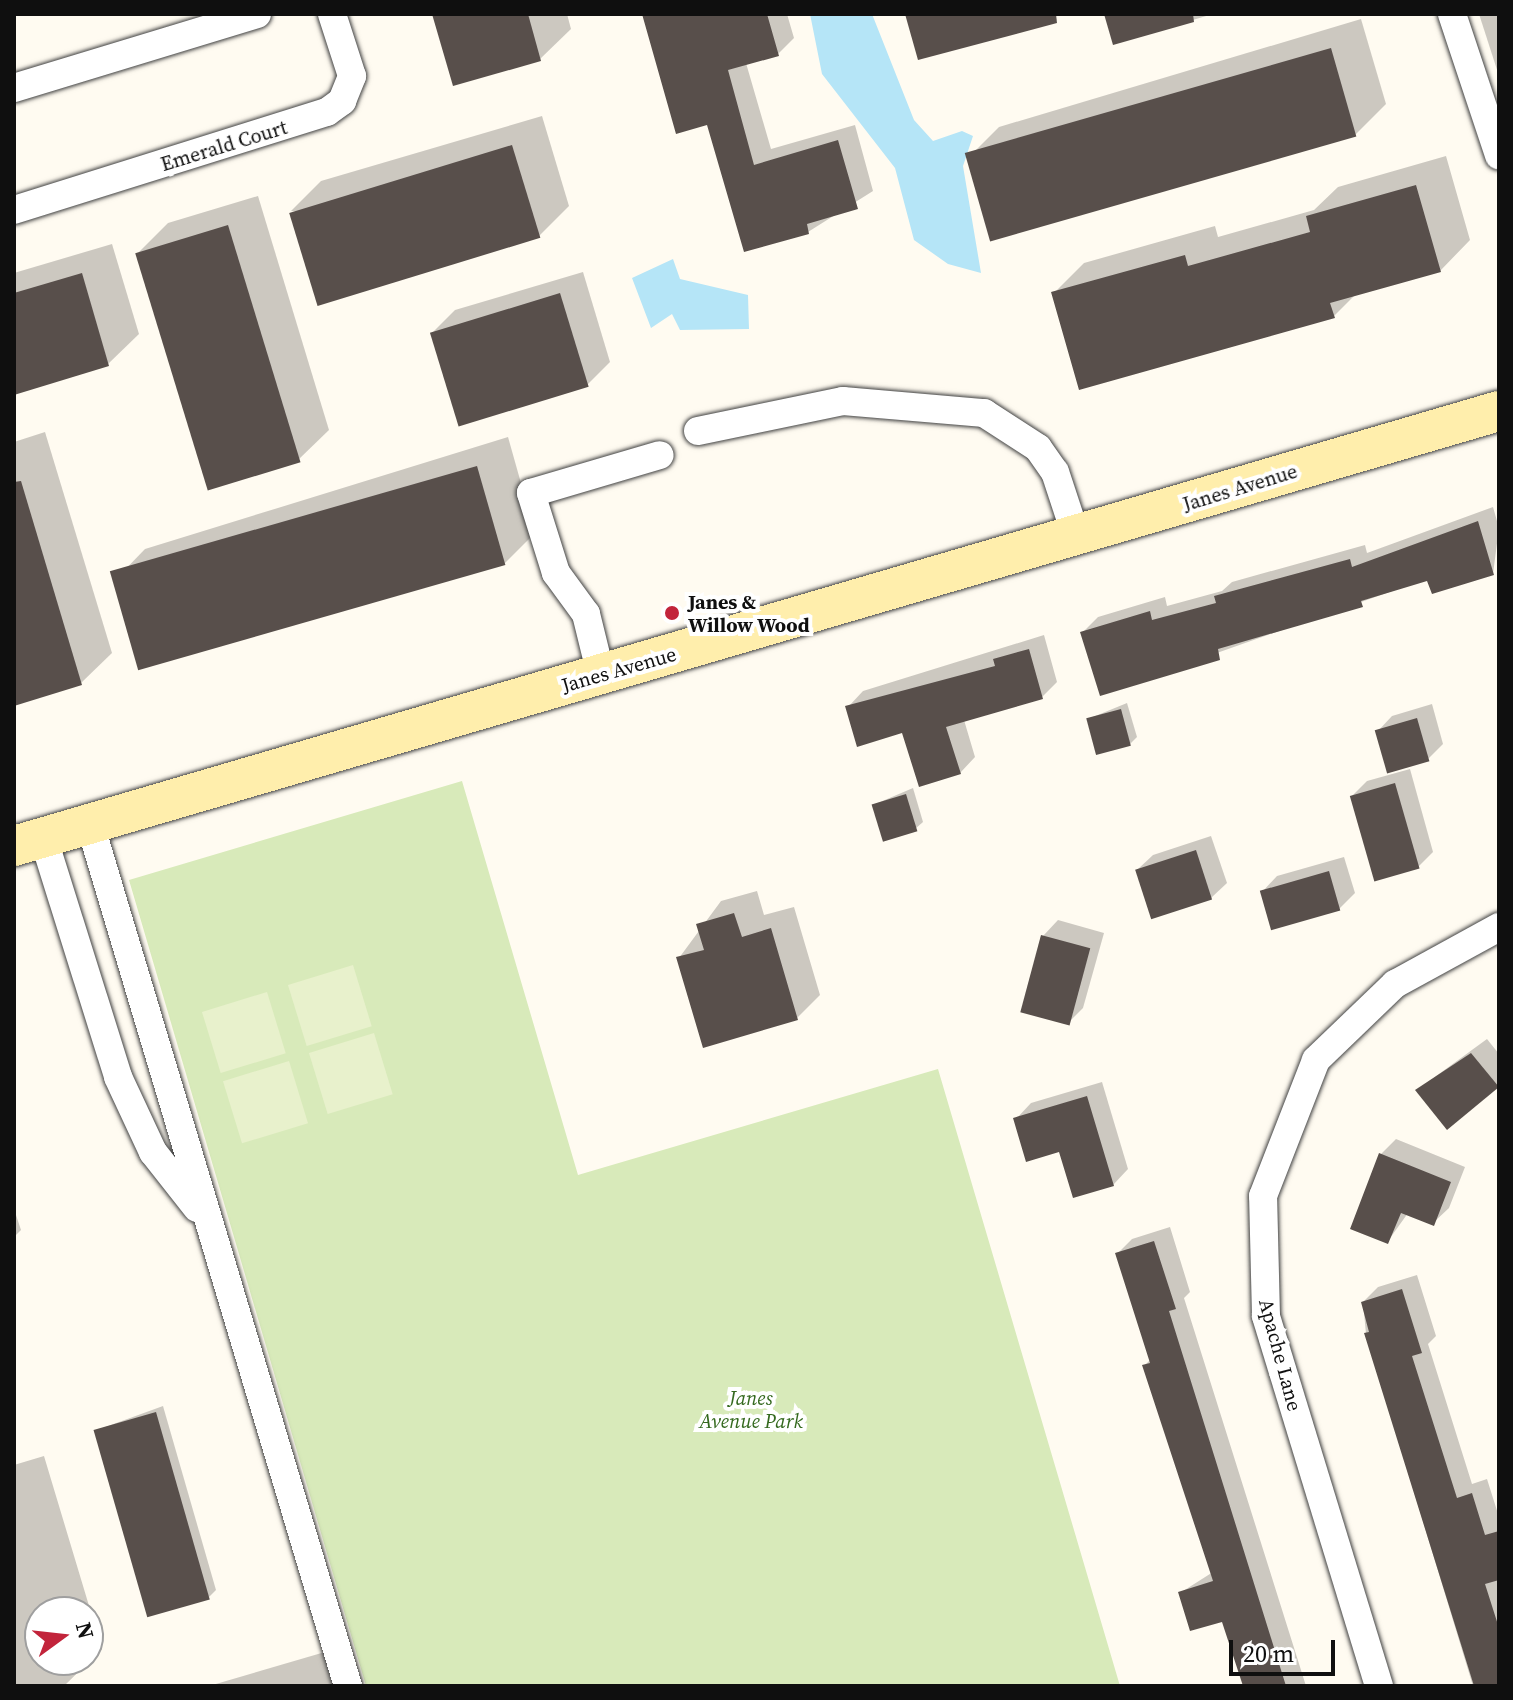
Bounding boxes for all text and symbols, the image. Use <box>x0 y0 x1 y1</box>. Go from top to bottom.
street label: Emerald Court <box>158 115 290 177</box>
street label: Janes Avenue <box>1180 459 1300 517</box>
place label: Janes & Willow Wood <box>688 590 810 637</box>
marker: Janes & Willow Wood <box>663 604 681 622</box>
street label: Janes Avenue <box>559 642 679 698</box>
street label: Apache Lane <box>1253 1296 1307 1414</box>
park label: Janes Avenue Park <box>699 1387 803 1434</box>
north arrow <box>24 1596 104 1676</box>
text: N <box>69 1619 102 1642</box>
scale bar <box>1233 1624 1339 1674</box>
text: 20 m <box>1243 1637 1294 1670</box>

